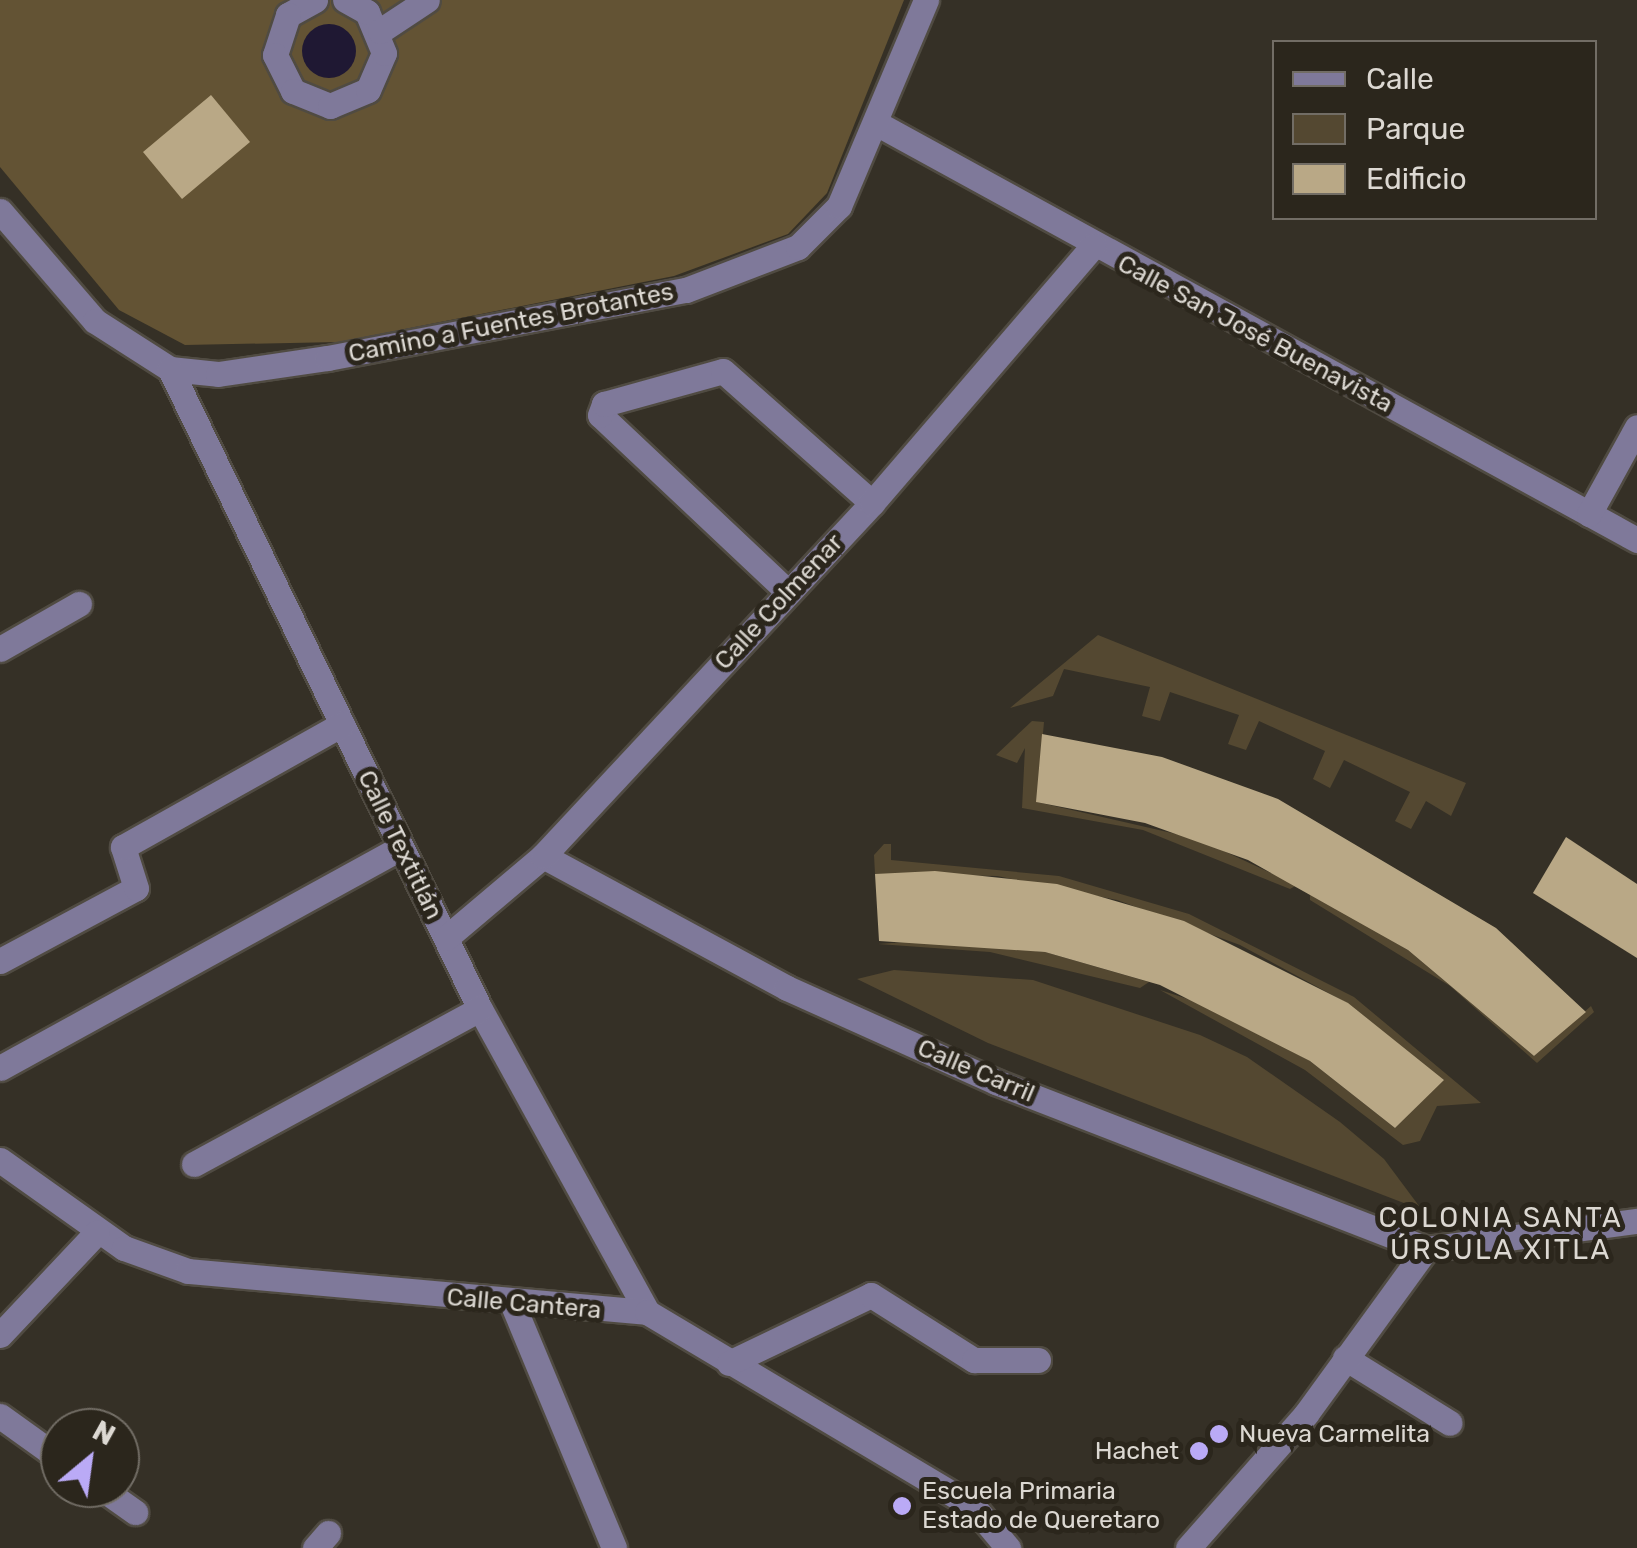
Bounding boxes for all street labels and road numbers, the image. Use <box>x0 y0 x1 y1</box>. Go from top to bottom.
street label: Calle San José Buenavista <box>1112 249 1398 419</box>
street label: Camino a Fuentes Brotantes <box>346 277 676 369</box>
street label: Calle Colmenar <box>709 528 849 676</box>
street label: Calle Textitlán <box>351 765 449 925</box>
street label: Calle Carril <box>913 1033 1039 1109</box>
street label: Calle Cantera <box>445 1282 603 1326</box>

